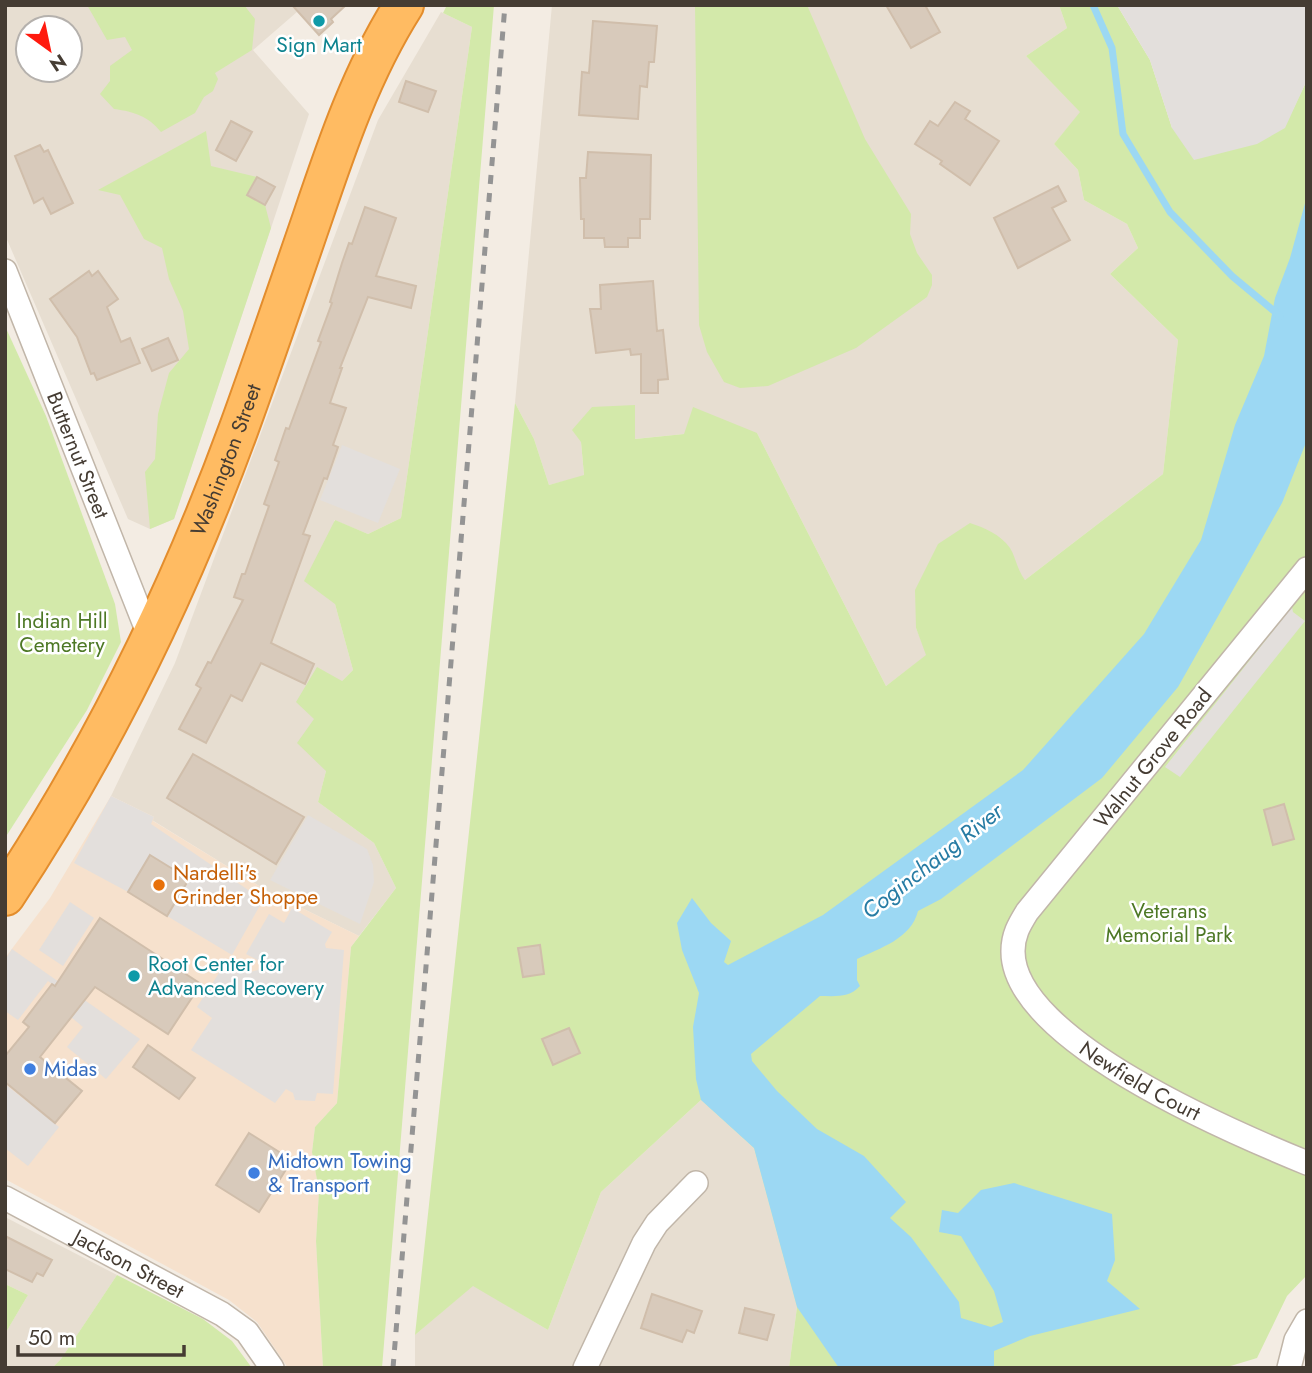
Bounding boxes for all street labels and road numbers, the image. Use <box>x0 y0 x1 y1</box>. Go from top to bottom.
street label: Washington Street <box>183 380 269 541</box>
street label: Butternut Street <box>39 387 117 523</box>
street label: Walnut Grove Road <box>1087 681 1219 835</box>
street label: Newfield Court <box>1073 1034 1205 1128</box>
street label: Jackson Street <box>65 1221 189 1306</box>

